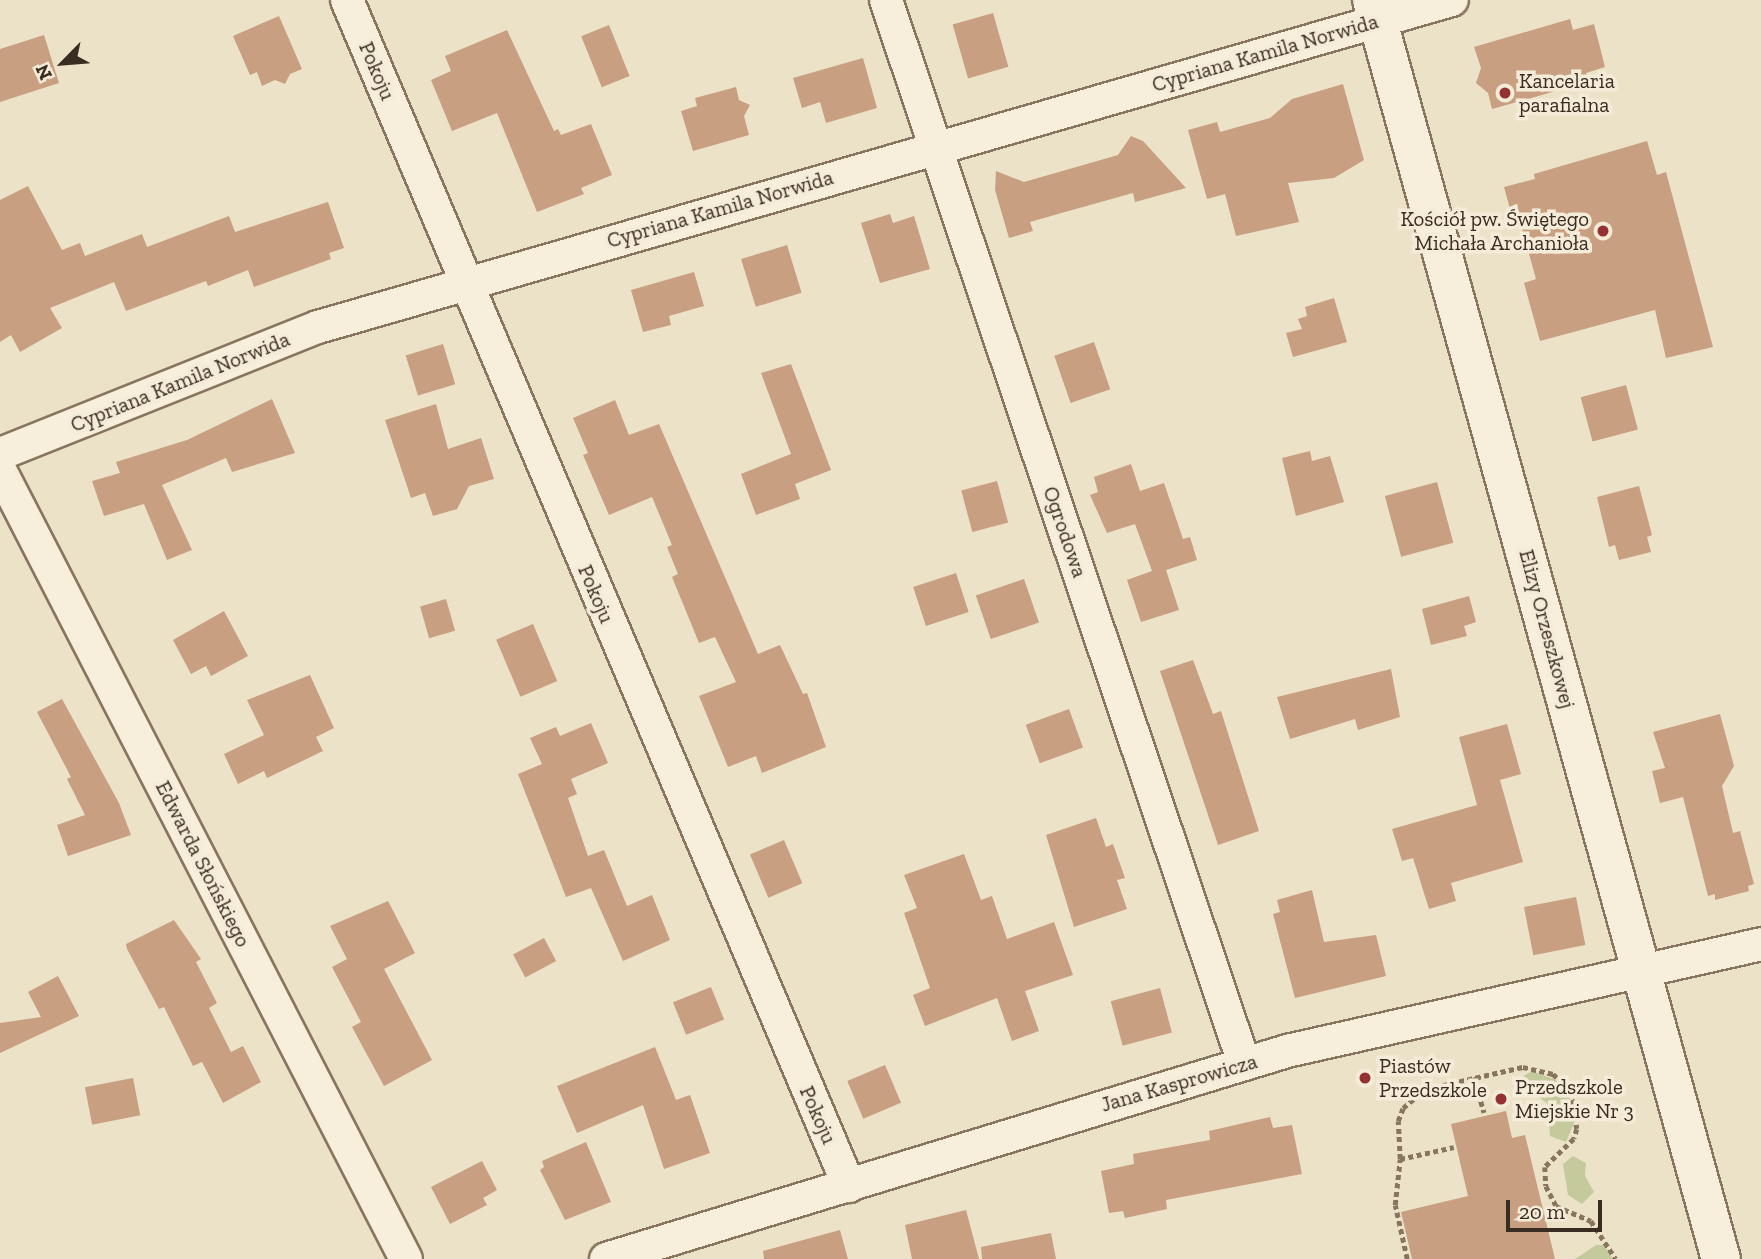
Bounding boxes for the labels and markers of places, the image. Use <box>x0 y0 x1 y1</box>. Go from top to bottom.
place label: Kancelaria parafialna <box>1519 68 1615 118</box>
marker: Kancelaria parafialna <box>1497 85 1513 101</box>
place label: Kościół pw. Świętego Michała Archanioła <box>1401 206 1589 256</box>
marker: Kościół pw. Świętego Michała Archanioła <box>1595 223 1611 239</box>
place label: Piastów Przedszkole <box>1379 1053 1487 1103</box>
marker: Piastów Przedszkole <box>1357 1070 1373 1086</box>
place label: Przedszkole Miejskie Nr 3 <box>1515 1074 1634 1124</box>
marker: Przedszkole Miejskie Nr 3 <box>1493 1091 1509 1107</box>

